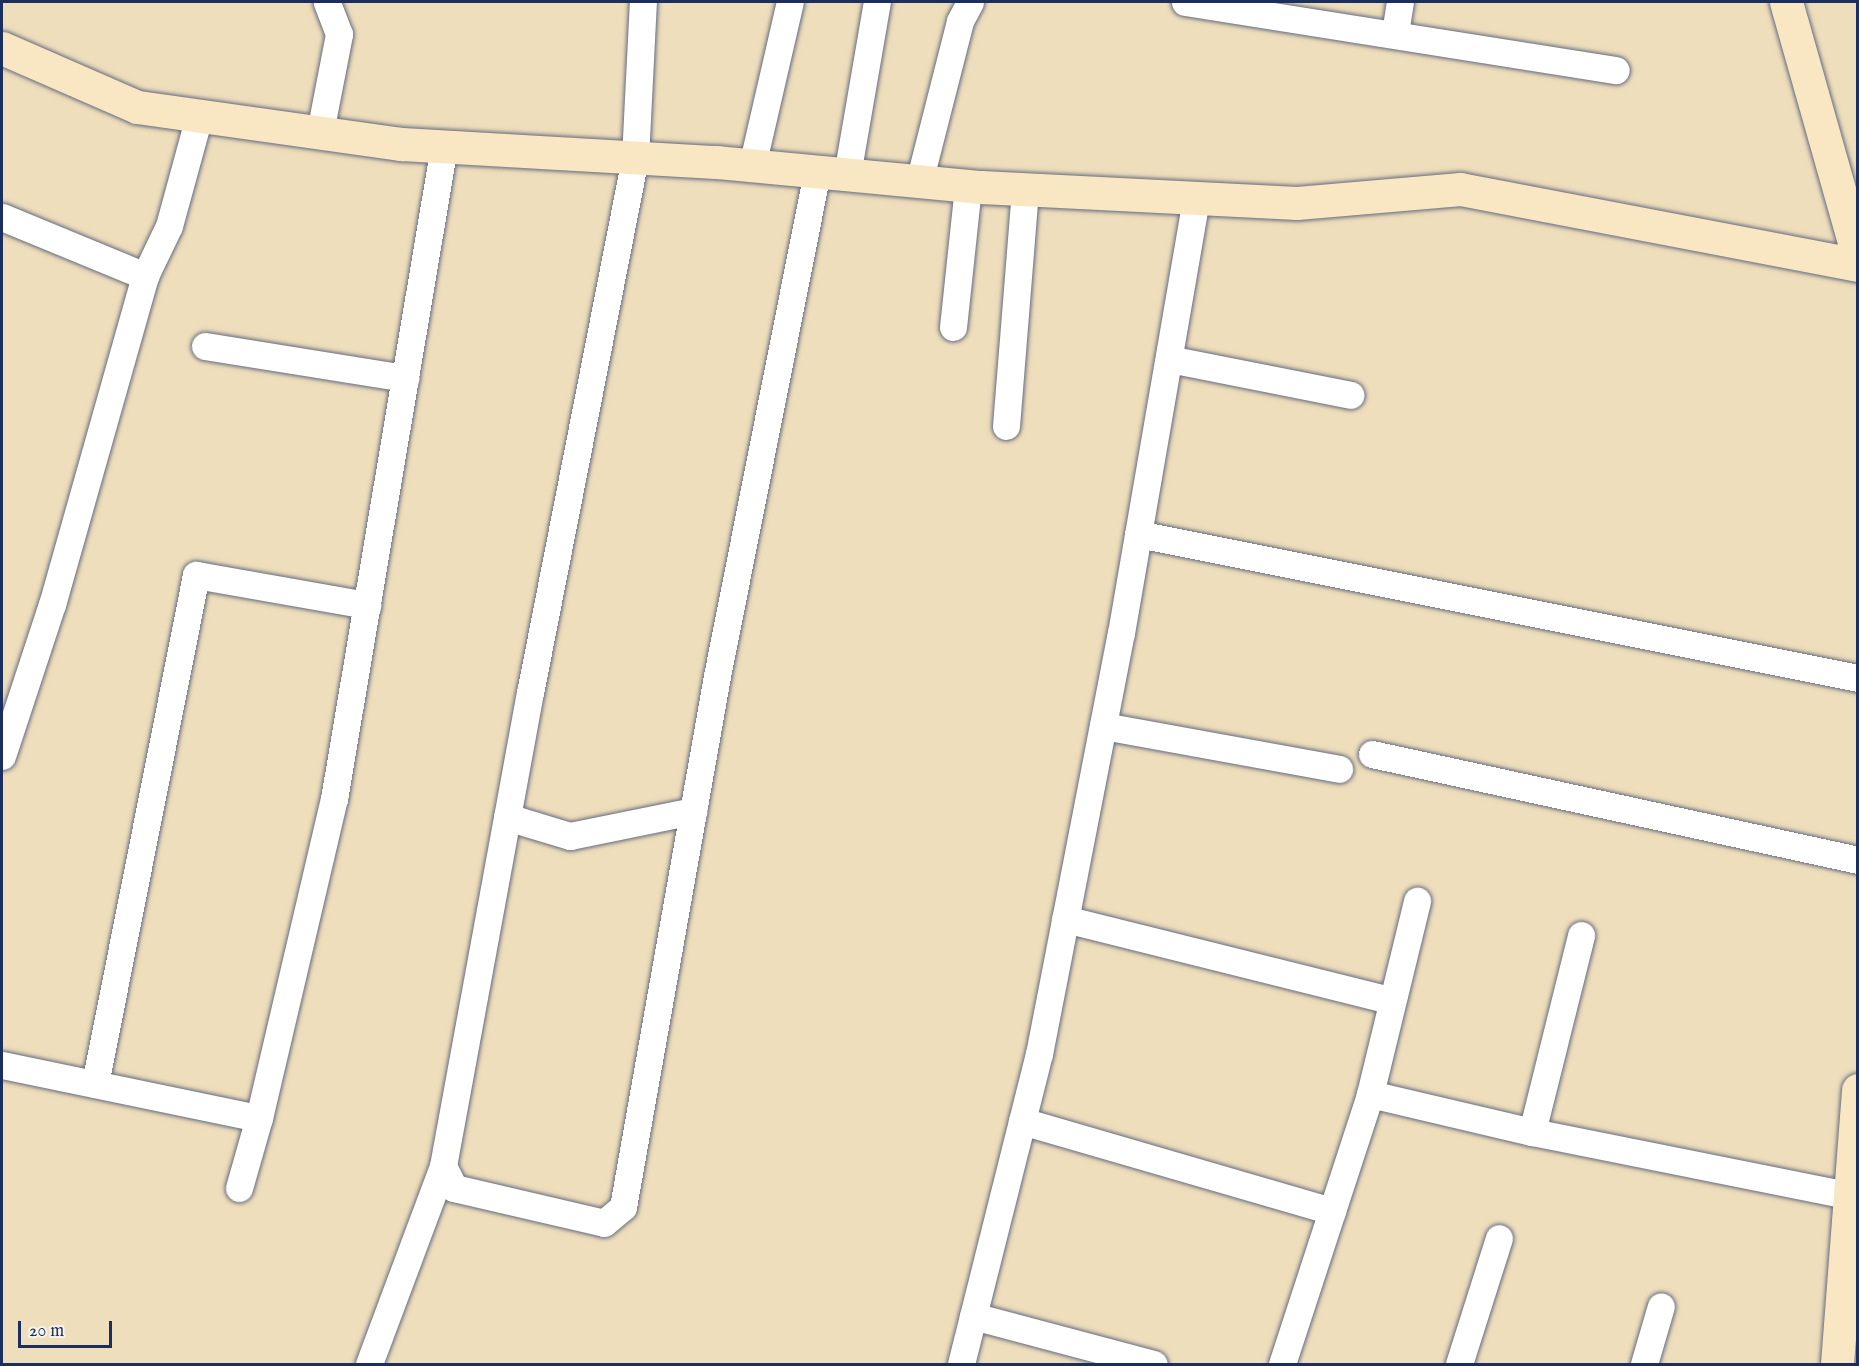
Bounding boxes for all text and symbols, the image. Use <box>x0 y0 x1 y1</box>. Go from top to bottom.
scale bar <box>21 1309 116 1347</box>
text: 20 m <box>29 1320 64 1343</box>

